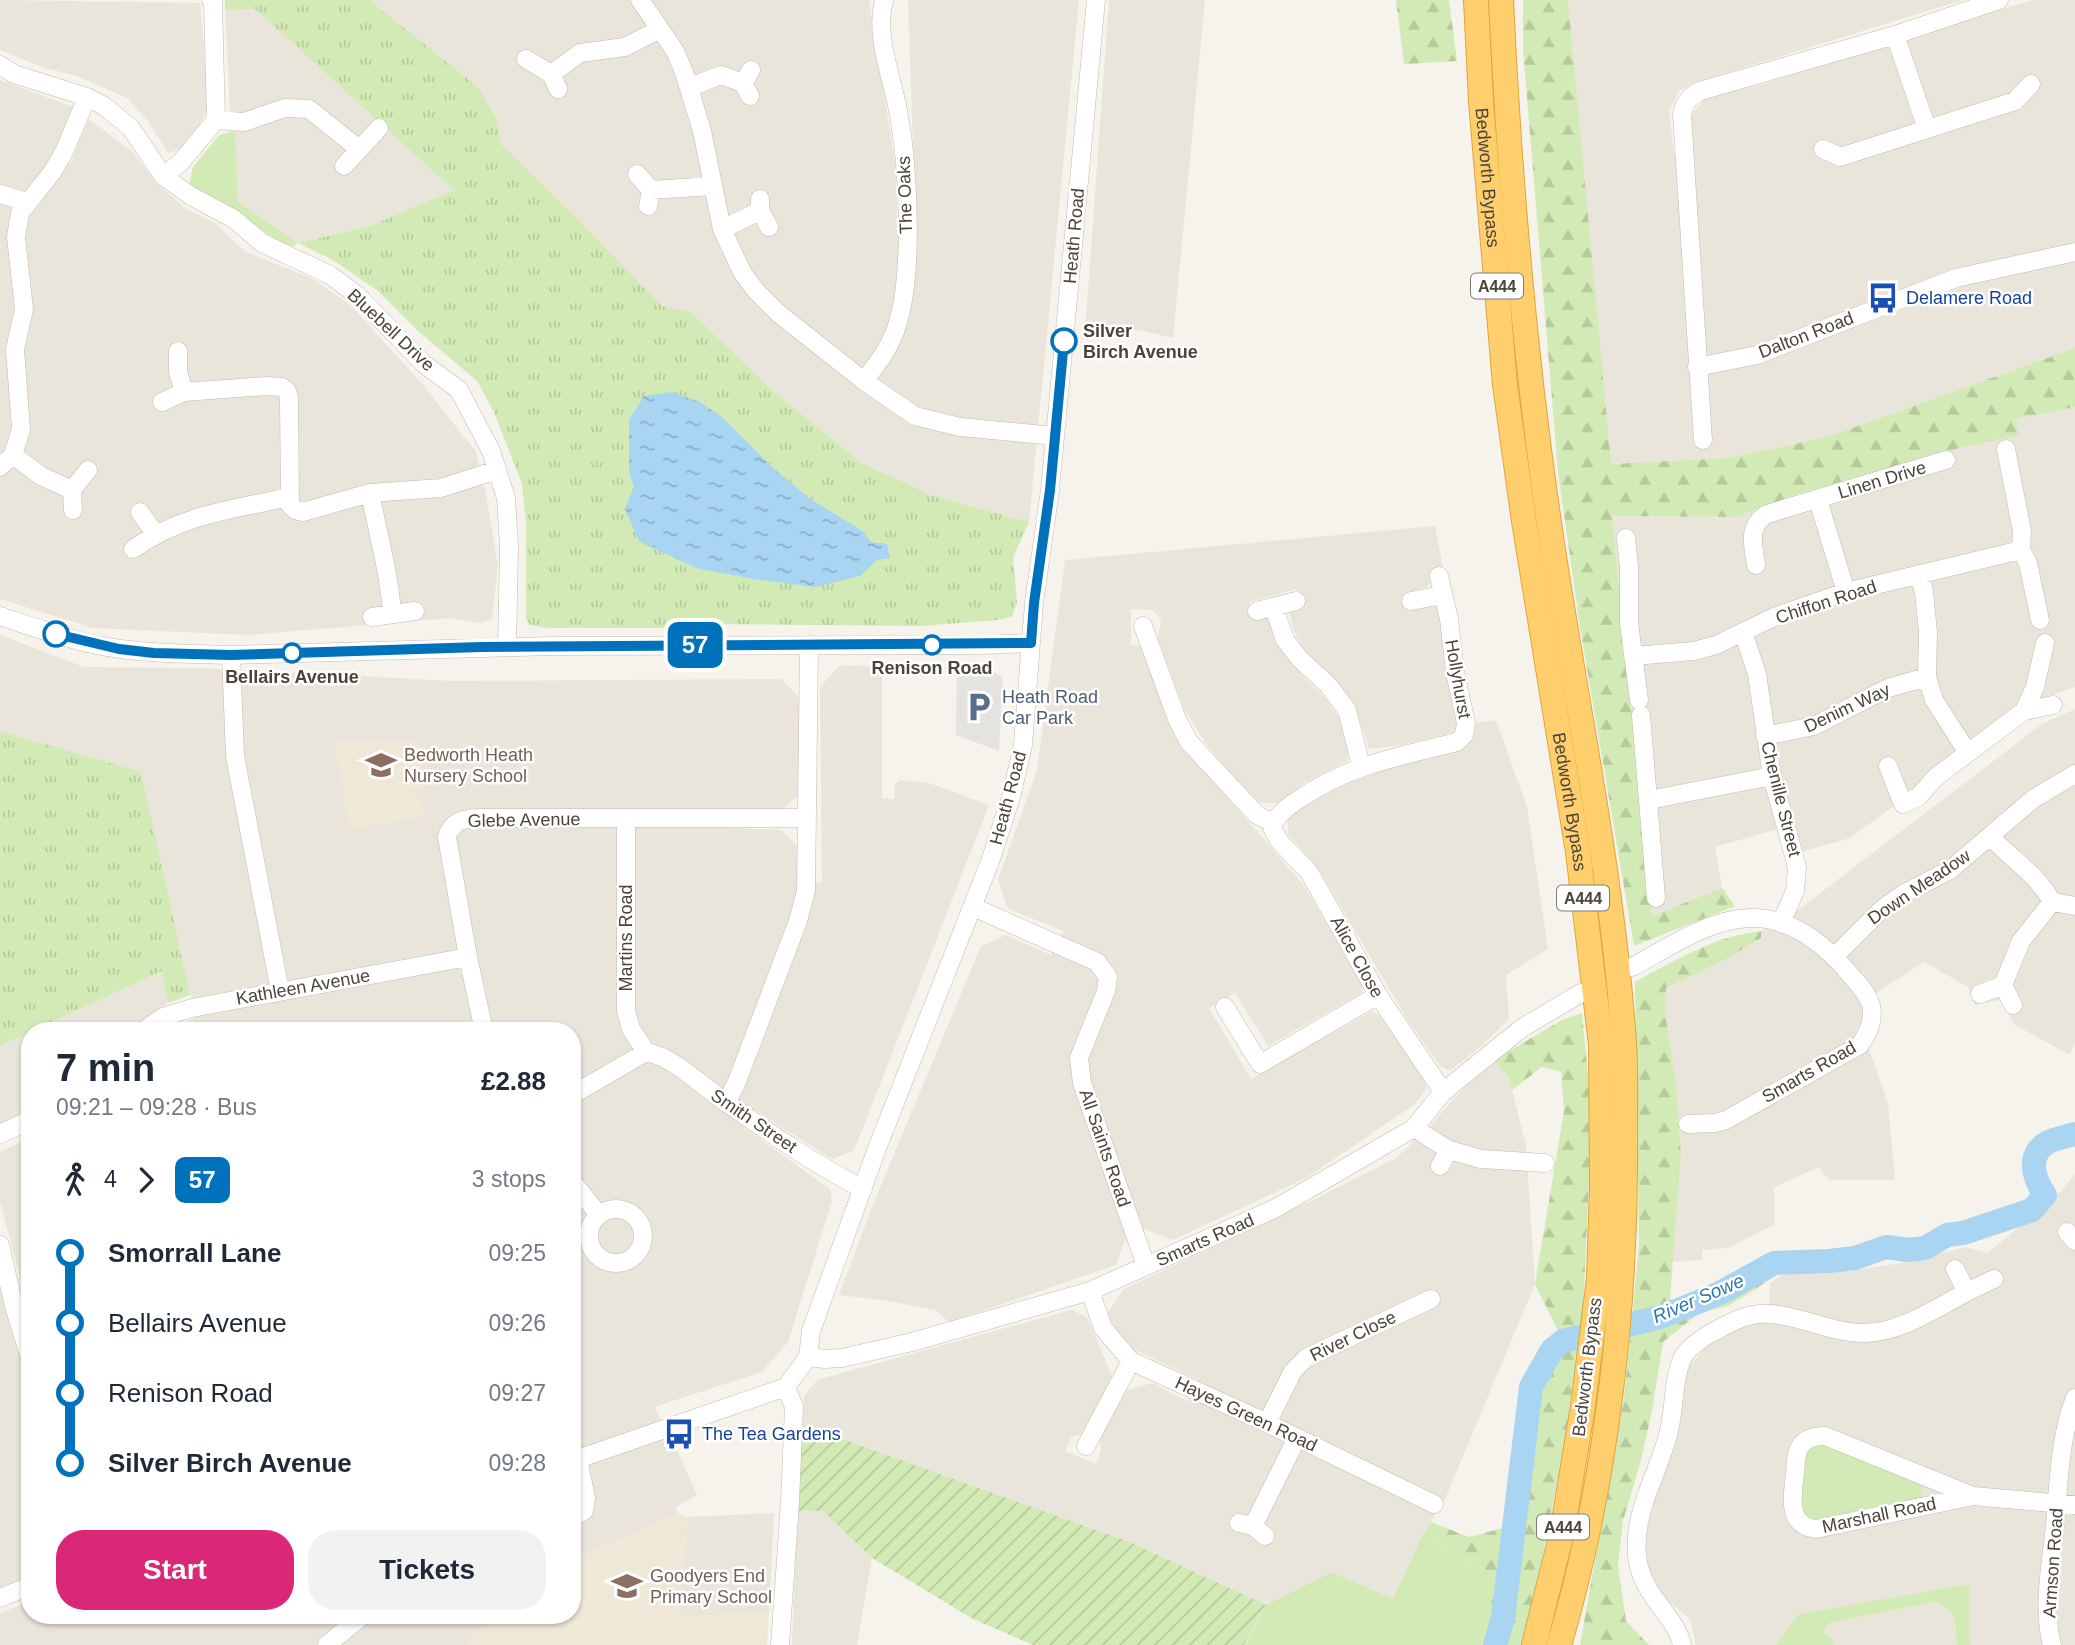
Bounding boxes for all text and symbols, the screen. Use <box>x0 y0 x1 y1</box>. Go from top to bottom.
street label: Bedworth Bypass <box>1472 107 1503 248</box>
street label: The Oaks <box>894 156 916 234</box>
street label: Heath Road <box>1060 187 1088 285</box>
road number: A444 <box>1471 274 1523 298</box>
bus stop icon: Delamere Road <box>1866 281 1900 315</box>
street label: Bluebell Drive <box>344 285 438 375</box>
place label: Delamere Road <box>1906 288 2032 308</box>
street label: Dalton Road <box>1756 308 1856 362</box>
place label: Silver Birch Avenue <box>1083 321 1198 362</box>
marker: Silver Birch Avenue <box>1051 328 1077 354</box>
street label: Linen Drive <box>1836 457 1928 503</box>
street label: Chiffon Road <box>1773 576 1879 628</box>
unlabelled marker <box>43 621 69 647</box>
line badge: 57 <box>664 622 726 668</box>
text: 57 <box>682 631 708 658</box>
marker: Renison Road <box>922 635 942 655</box>
street label: Hollyhurst <box>1441 638 1475 720</box>
marker: Bellairs Avenue <box>282 643 302 663</box>
place label: Renison Road <box>871 658 993 678</box>
place label: Bellairs Avenue <box>225 667 359 687</box>
street label: Denim Way <box>1801 679 1893 737</box>
place label: Heath Road Car Park <box>1002 687 1098 728</box>
parking icon: Heath Road Car Park <box>962 690 996 724</box>
street label: Bedworth Bypass <box>1549 731 1590 872</box>
street label: Chenille Street <box>1757 739 1805 859</box>
place label: Bedworth Heath Nursery School <box>404 745 533 786</box>
school or university icon: Bedworth Heath Nursery School <box>364 748 398 782</box>
street label: Heath Road <box>986 749 1030 847</box>
street label: Glebe Avenue <box>467 809 581 831</box>
street label: Down Meadow <box>1864 845 1975 929</box>
street label: Martins Road <box>616 884 636 992</box>
road number: A444 <box>1557 885 1609 910</box>
street label: Alice Close <box>1326 913 1388 1001</box>
street label: Kathleen Avenue <box>234 965 372 1009</box>
street label: Smarts Road <box>1759 1037 1859 1107</box>
text: 7 min <box>56 1047 155 1089</box>
text: £2.88 <box>481 1066 546 1096</box>
street label: Smith Street <box>707 1085 801 1157</box>
street label: All Saints Road <box>1076 1087 1134 1209</box>
text: 09:21 – 09:28 · Bus <box>56 1094 257 1120</box>
icon: walk <box>56 1161 94 1199</box>
icon: forward <box>127 1161 165 1199</box>
text: 4 <box>104 1166 117 1192</box>
text: 57 <box>189 1166 216 1193</box>
text: 3 stops <box>472 1166 546 1192</box>
street label: Smarts Road <box>1153 1210 1257 1270</box>
text: Smorrall Lane <box>108 1238 281 1268</box>
text: 09:25 <box>488 1240 546 1266</box>
water label: River Sowe <box>1649 1270 1747 1327</box>
street label: Bedworth Bypass <box>1569 1296 1605 1438</box>
street label: River Close <box>1307 1307 1399 1365</box>
text: Bellairs Avenue <box>108 1308 287 1338</box>
text: 09:26 <box>488 1310 546 1336</box>
street label: Hayes Green Road <box>1172 1372 1320 1456</box>
text: Renison Road <box>108 1378 273 1408</box>
text: 09:27 <box>488 1380 546 1406</box>
bus stop icon: The Tea Gardens <box>662 1417 696 1451</box>
place label: The Tea Gardens <box>702 1424 841 1444</box>
text: Silver Birch Avenue <box>108 1448 352 1478</box>
text: 09:28 <box>488 1450 546 1476</box>
street label: Marshall Road <box>1820 1493 1938 1537</box>
street label: Armson Road <box>2039 1507 2067 1619</box>
road number: A444 <box>1537 1514 1589 1540</box>
button: Start <box>56 1530 294 1610</box>
button: Tickets <box>308 1530 546 1610</box>
place label: Goodyers End Primary School <box>650 1566 772 1607</box>
school or university icon: Goodyers End Primary School <box>610 1569 644 1603</box>

